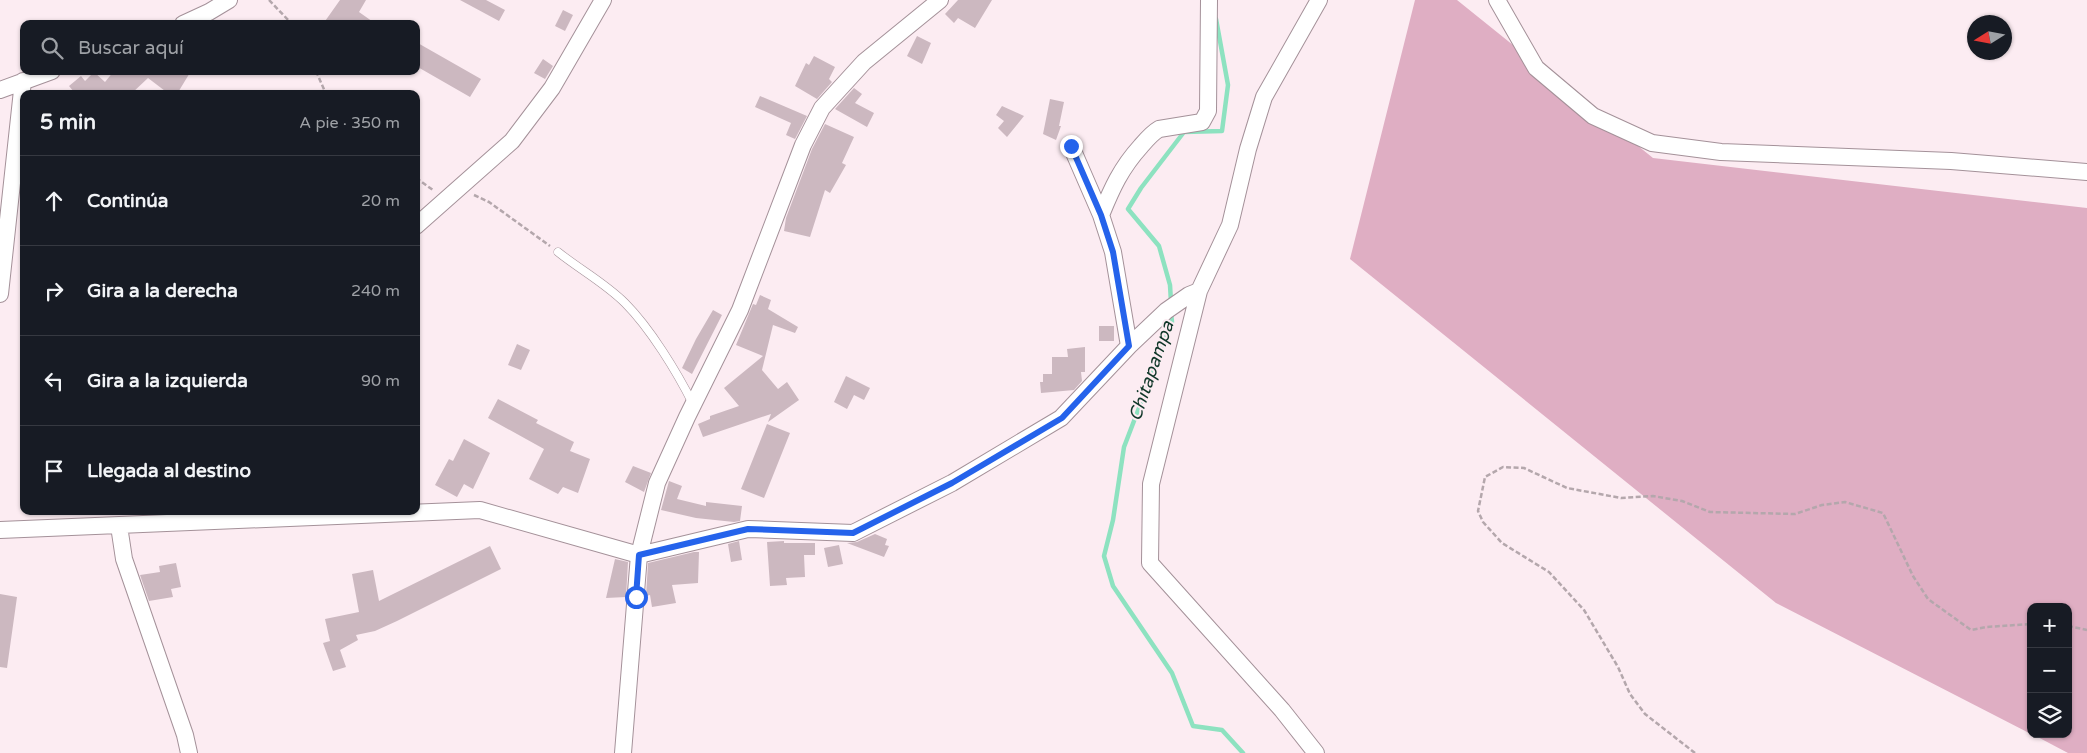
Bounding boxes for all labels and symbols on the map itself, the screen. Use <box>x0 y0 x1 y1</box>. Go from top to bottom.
north arrow <box>1967 15 2012 60</box>
route end <box>1060 135 1083 158</box>
water label: Chitapampa <box>1124 317 1179 424</box>
route start <box>625 586 648 609</box>

